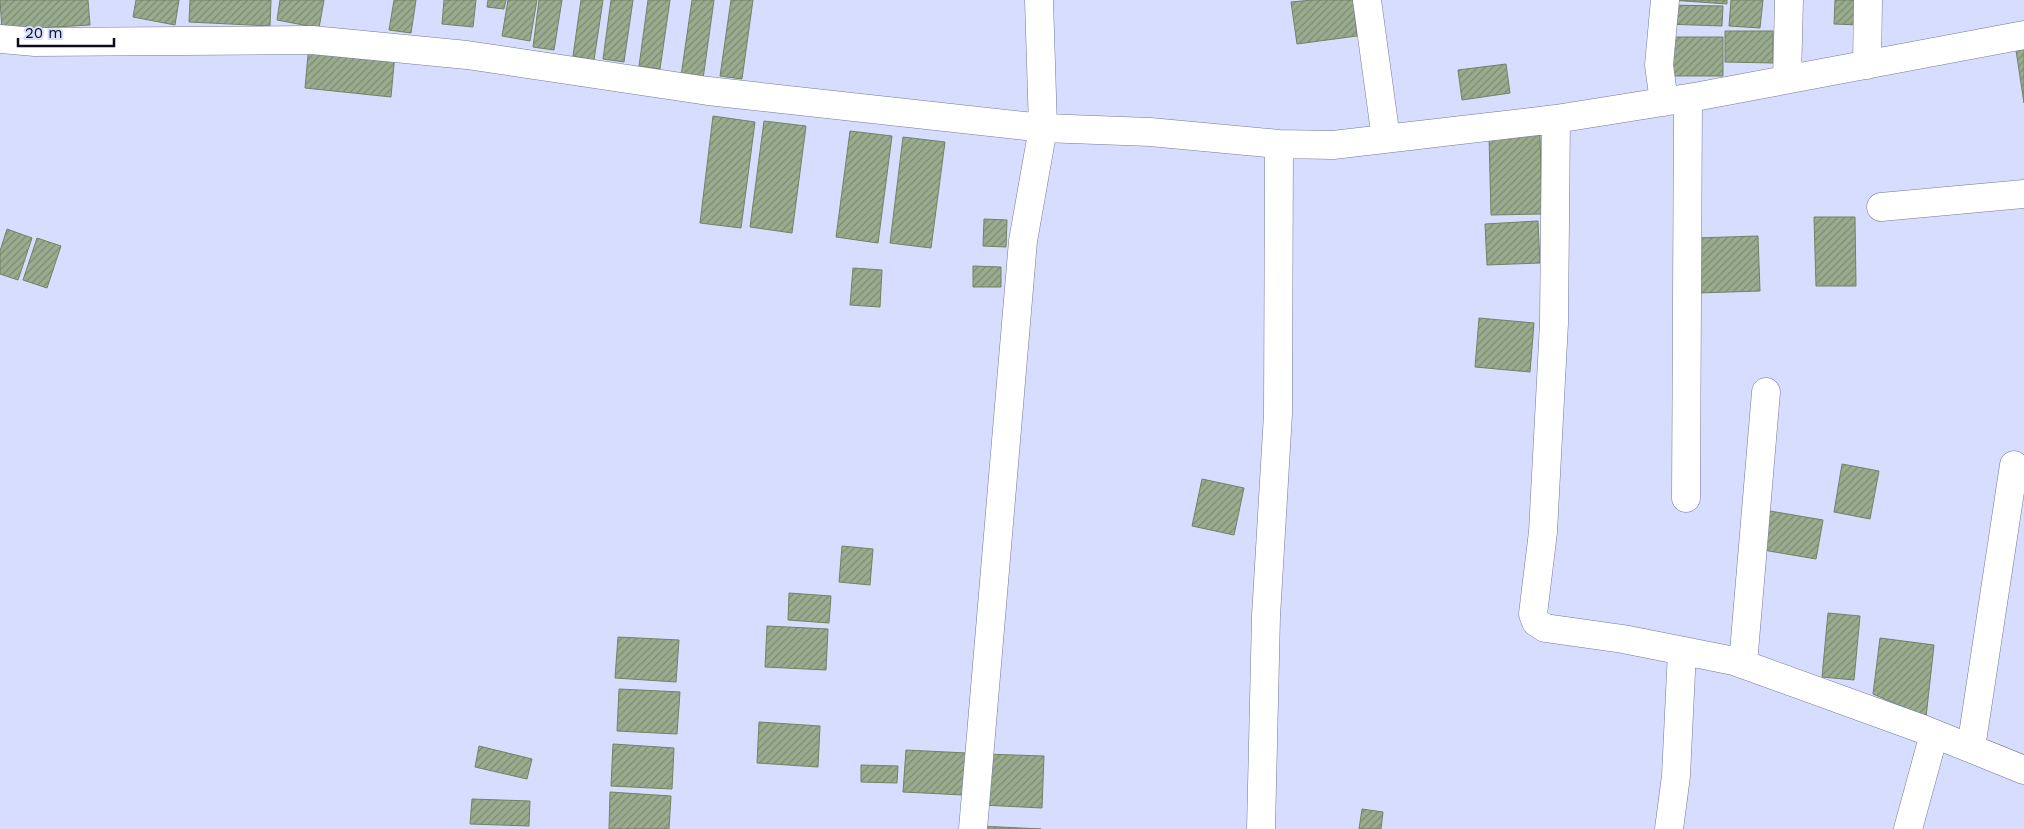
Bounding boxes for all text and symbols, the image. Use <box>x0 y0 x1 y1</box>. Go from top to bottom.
scale bar <box>18 15 114 47</box>
text: 20 m <box>25 24 63 42</box>

